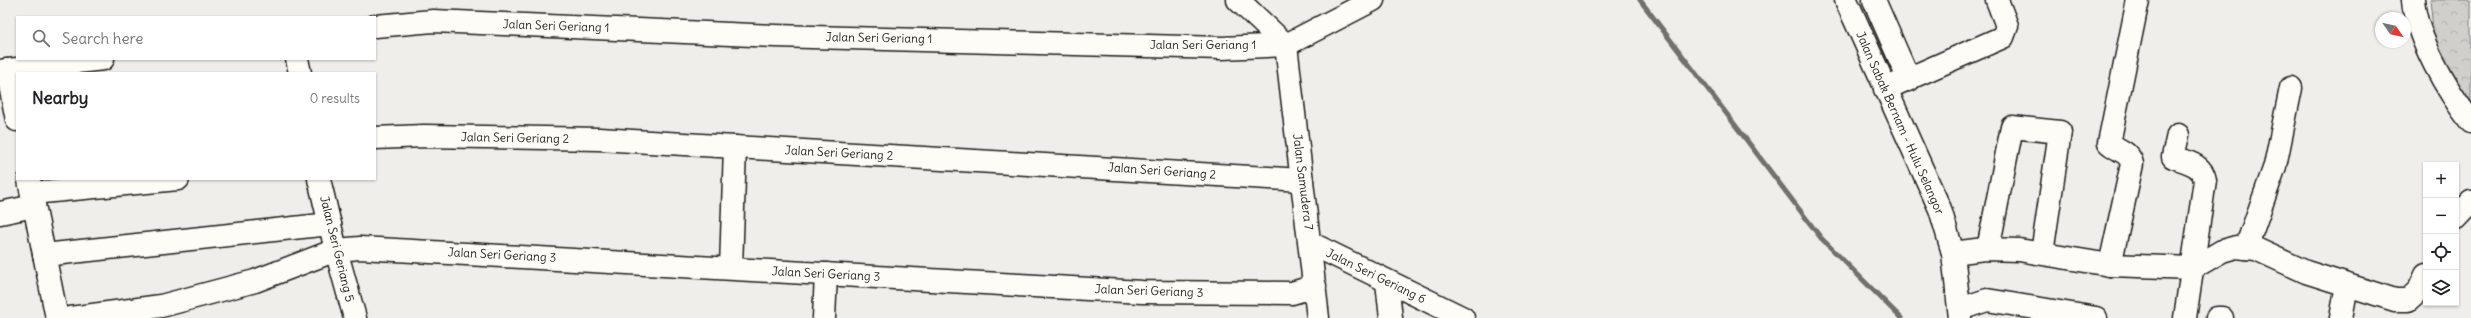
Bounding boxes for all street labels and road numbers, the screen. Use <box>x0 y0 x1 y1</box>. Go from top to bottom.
street label: Jalan Seri Geriang 1 <box>502 16 610 35</box>
street label: Jalan Seri Geriang 1 <box>826 29 932 46</box>
street label: Jalan Sabak Bernam - Hulu Selangor <box>1853 29 1948 217</box>
street label: Jalan Seri Geriang 1 <box>1150 37 1256 52</box>
street label: Jalan Seri Geriang 2 <box>461 129 570 146</box>
street label: Jalan Samudera 7 <box>1290 133 1317 231</box>
street label: Jalan Seri Geriang 2 <box>784 142 894 163</box>
street label: Jalan Seri Geriang 2 <box>1107 159 1217 182</box>
street label: Jalan Seri Geriang 5 <box>317 194 358 304</box>
street label: Jalan Seri Geriang 3 <box>447 244 557 265</box>
street label: Jalan Seri Geriang 6 <box>1324 245 1428 306</box>
street label: Jalan Seri Geriang 3 <box>771 263 881 284</box>
street label: Jalan Seri Geriang 3 <box>1094 281 1204 300</box>

